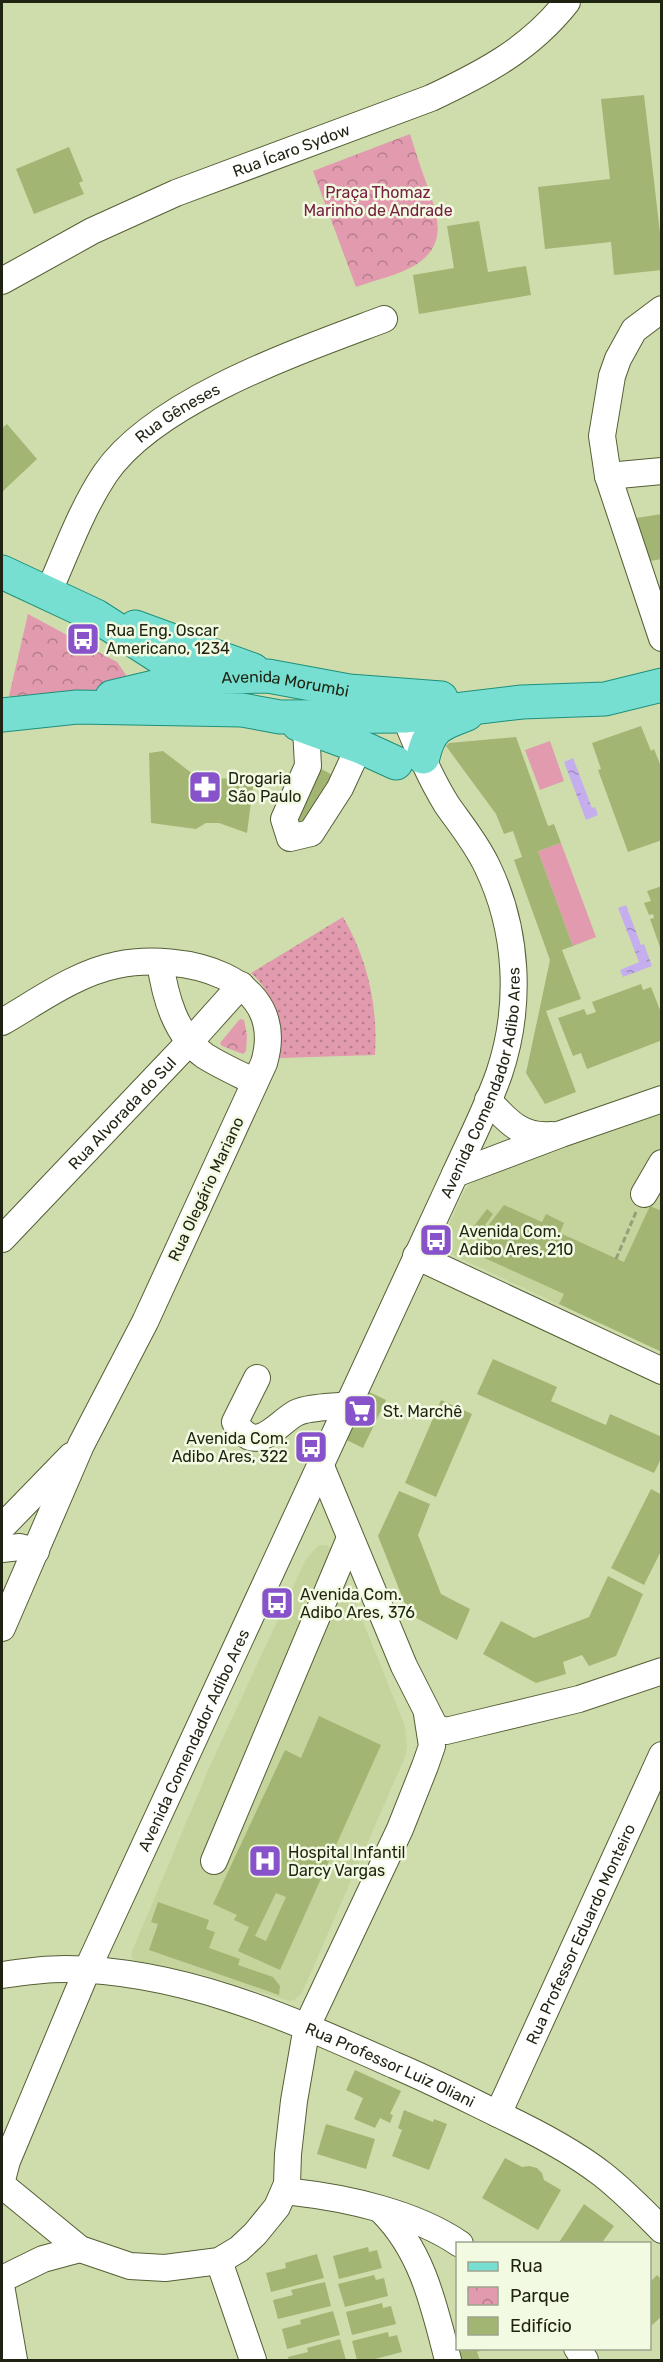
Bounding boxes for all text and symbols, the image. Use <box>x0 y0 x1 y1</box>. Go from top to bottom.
street label: Rua Ícaro Sydow <box>230 120 353 181</box>
park label: Praça Thomaz Marinho de Andrade <box>303 183 453 220</box>
street label: Rua Gêneses <box>131 379 223 446</box>
bus stop icon: Rua Eng. Oscar Americano, 1234 <box>65 621 101 657</box>
place label: Rua Eng. Oscar Americano, 1234 <box>106 621 230 658</box>
street label: Avenida Morumbi <box>221 666 351 700</box>
pharmacy icon: Drogaria São Paulo <box>187 769 223 805</box>
place label: Drogaria São Paulo <box>228 769 302 806</box>
street label: Avenida Comendador Adibo Ares <box>436 967 523 1201</box>
street label: Rua Alvorada do Sul <box>64 1053 180 1173</box>
street label: Rua Olegário Mariano <box>164 1114 248 1264</box>
bus stop icon: Avenida Com. Adibo Ares, 210 <box>418 1222 454 1258</box>
place label: Avenida Com. Adibo Ares, 210 <box>459 1222 573 1259</box>
supermarket icon: St. Marchê <box>342 1393 378 1429</box>
place label: St. Marchê <box>383 1402 462 1421</box>
place label: Avenida Com. Adibo Ares, 322 <box>172 1429 288 1466</box>
bus stop icon: Avenida Com. Adibo Ares, 322 <box>293 1429 329 1465</box>
bus stop icon: Avenida Com. Adibo Ares, 376 <box>259 1585 295 1621</box>
place label: Avenida Com. Adibo Ares, 376 <box>300 1585 415 1622</box>
street label: Avenida Comendador Adibo Ares <box>134 1626 253 1854</box>
street label: Rua Professor Eduardo Monteiro <box>522 1821 639 2047</box>
hospital icon: Hospital Infantil Darcy Vargas <box>247 1843 283 1879</box>
place label: Hospital Infantil Darcy Vargas <box>288 1843 405 1880</box>
street label: Rua Professor Luiz Oliani <box>303 2018 478 2111</box>
legend <box>456 2242 651 2350</box>
text: Rua <box>510 2255 543 2277</box>
text: Parque <box>510 2285 570 2307</box>
text: Edifício <box>510 2315 572 2337</box>

